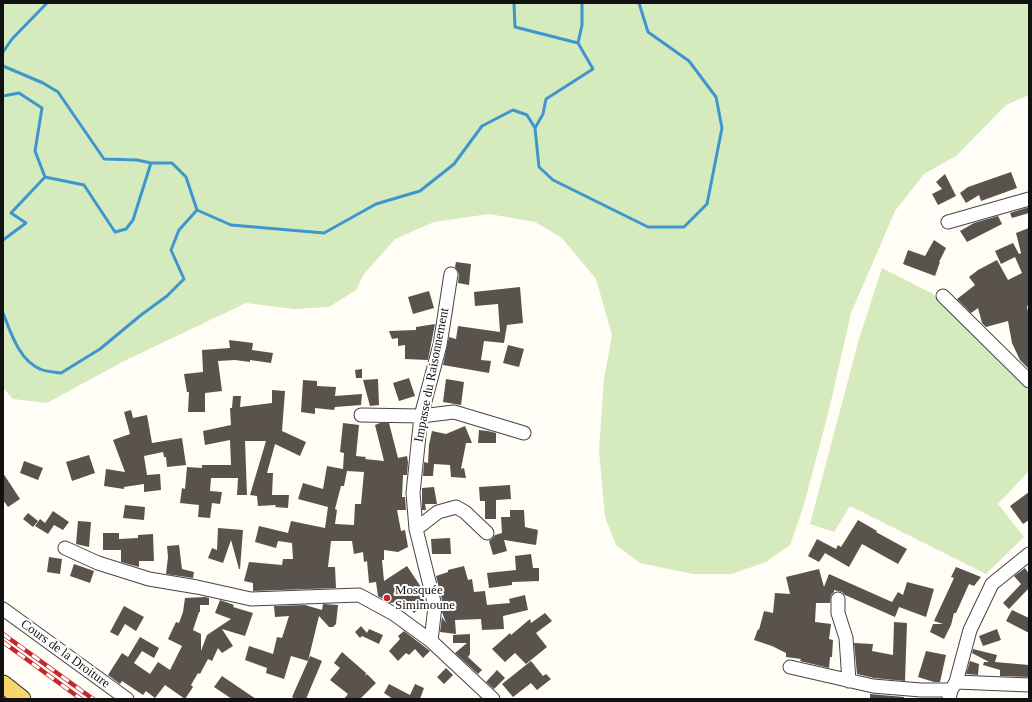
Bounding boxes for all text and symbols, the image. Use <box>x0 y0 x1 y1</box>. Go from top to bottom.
street label: Impasse du Raisonnement <box>411 307 453 443</box>
place label: Mosquée Simimoune <box>395 583 455 614</box>
marker: Mosquée Simimoune <box>382 593 392 603</box>
street label: Cours de la Droiture <box>17 616 113 692</box>

